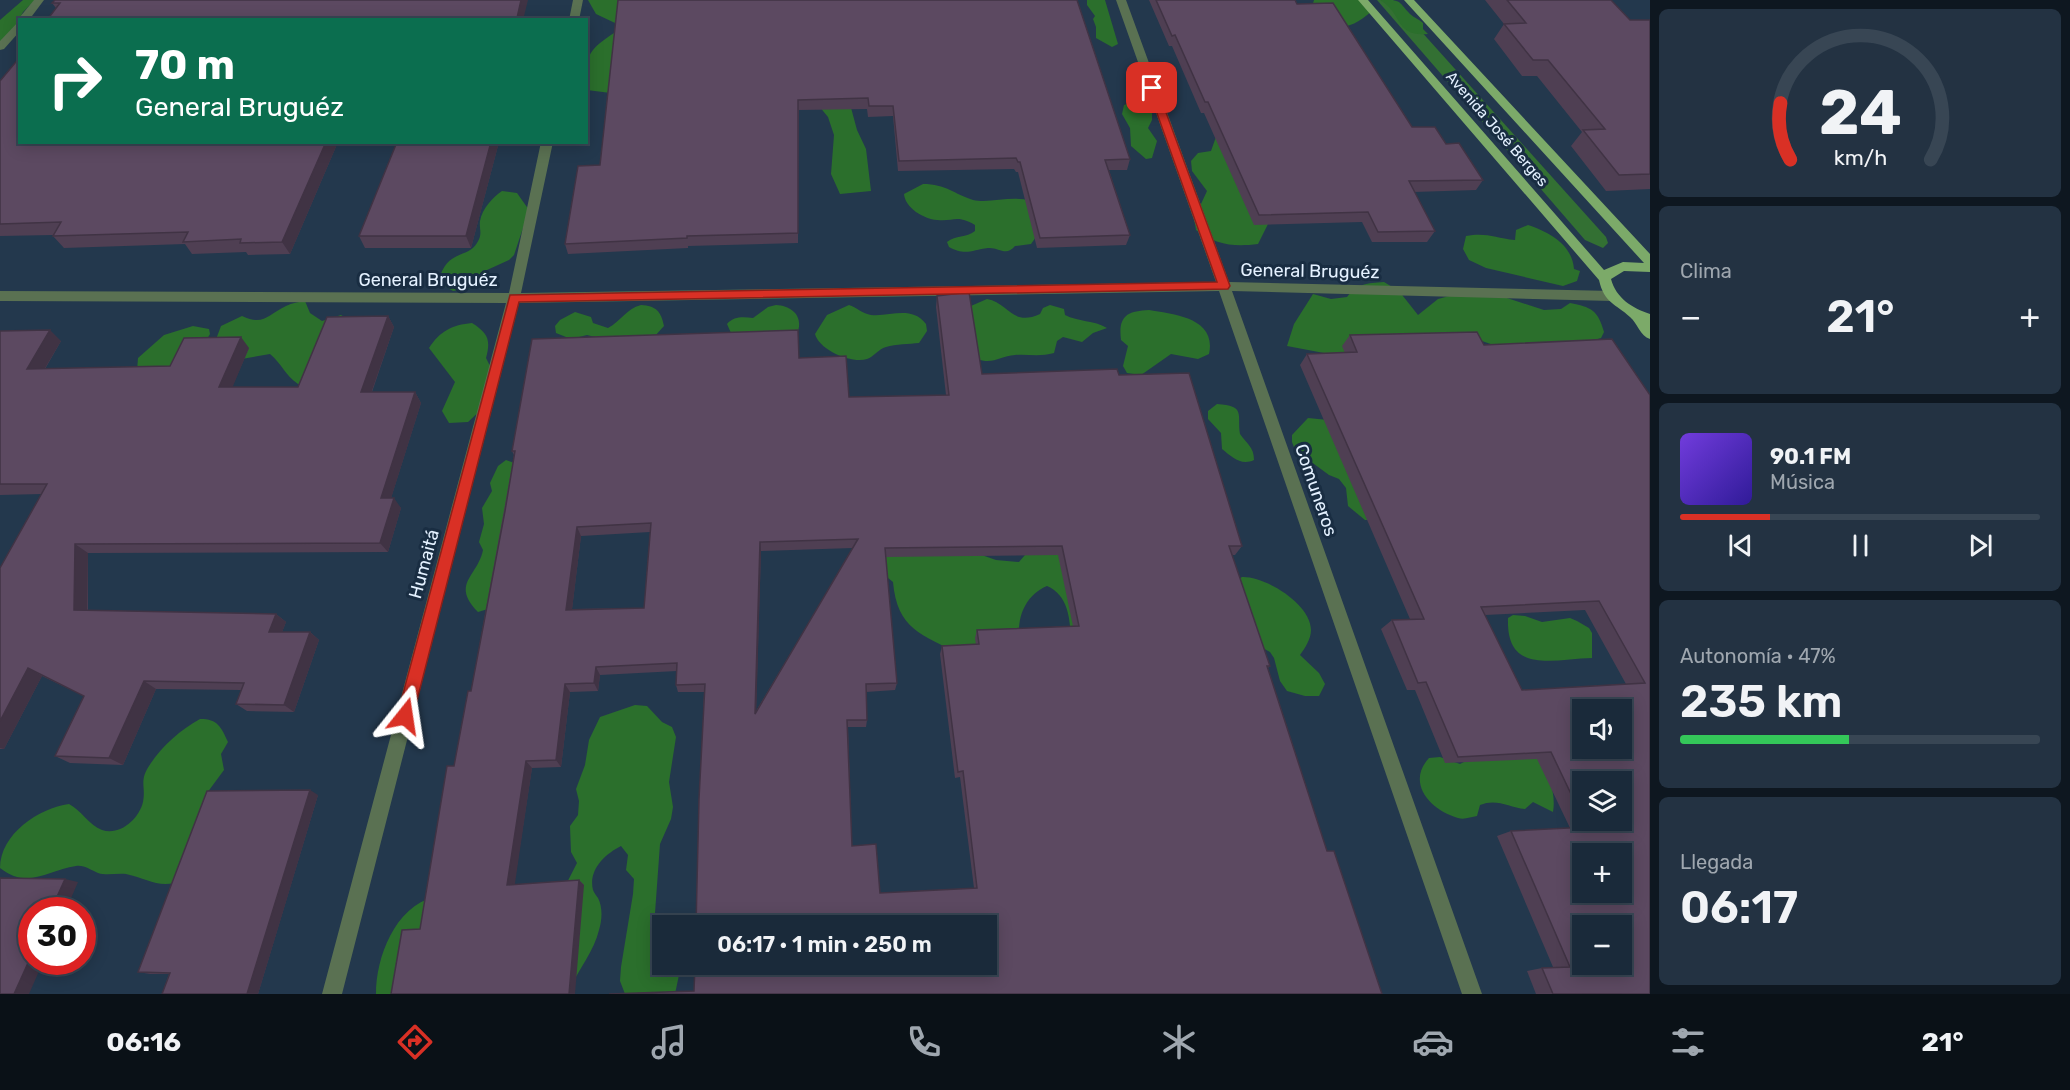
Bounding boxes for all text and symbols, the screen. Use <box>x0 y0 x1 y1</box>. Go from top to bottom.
text: 70 m <box>135 40 235 90</box>
icon: right <box>36 42 114 120</box>
pin <box>1126 62 1177 113</box>
street label: Avenida José Berges <box>1442 68 1552 190</box>
icon: arrive <box>1135 71 1168 104</box>
text: 24 <box>1819 76 1901 150</box>
text: General Bruguéz <box>135 91 344 123</box>
text: km/h <box>1833 145 1887 170</box>
street label: General Bruguéz <box>1240 259 1380 283</box>
text: Clima <box>1680 259 1732 283</box>
street label: General Bruguéz <box>358 269 498 291</box>
text: 21° <box>1826 290 1895 343</box>
text: − <box>1680 297 1701 336</box>
text: + <box>2019 297 2040 336</box>
street label: Comuneros <box>1290 441 1342 539</box>
text: 90.1 FM <box>1770 443 1851 470</box>
text: Música <box>1770 470 1835 494</box>
street label: Humaitá <box>404 527 444 601</box>
icon: previous <box>1724 529 1757 562</box>
icon: pause <box>1844 529 1877 562</box>
icon: next <box>1964 529 1997 562</box>
text: Autonomía · 47% <box>1680 644 1836 668</box>
text: 235 km <box>1680 675 1842 728</box>
position arrow <box>373 684 437 748</box>
map controls <box>1572 699 1632 975</box>
button: sound <box>1572 699 1632 759</box>
button: layers <box>1572 771 1632 831</box>
button: + <box>1572 843 1632 903</box>
text: Llegada <box>1680 850 1753 874</box>
text: 06:17 <box>1680 881 1798 934</box>
speed limit sign: 30 <box>18 897 96 975</box>
button: − <box>1572 915 1632 975</box>
text: 06:17 · 1 min · 250 m <box>717 931 932 958</box>
icon: directions <box>394 1021 436 1063</box>
icon: music <box>648 1021 690 1063</box>
icon: phone <box>903 1021 945 1063</box>
icon: climate <box>1158 1021 1200 1063</box>
icon: car <box>1412 1021 1454 1063</box>
icon: filters <box>1667 1021 1709 1063</box>
text: 06:16 <box>106 1026 181 1058</box>
text: 21° <box>1922 1026 1964 1058</box>

